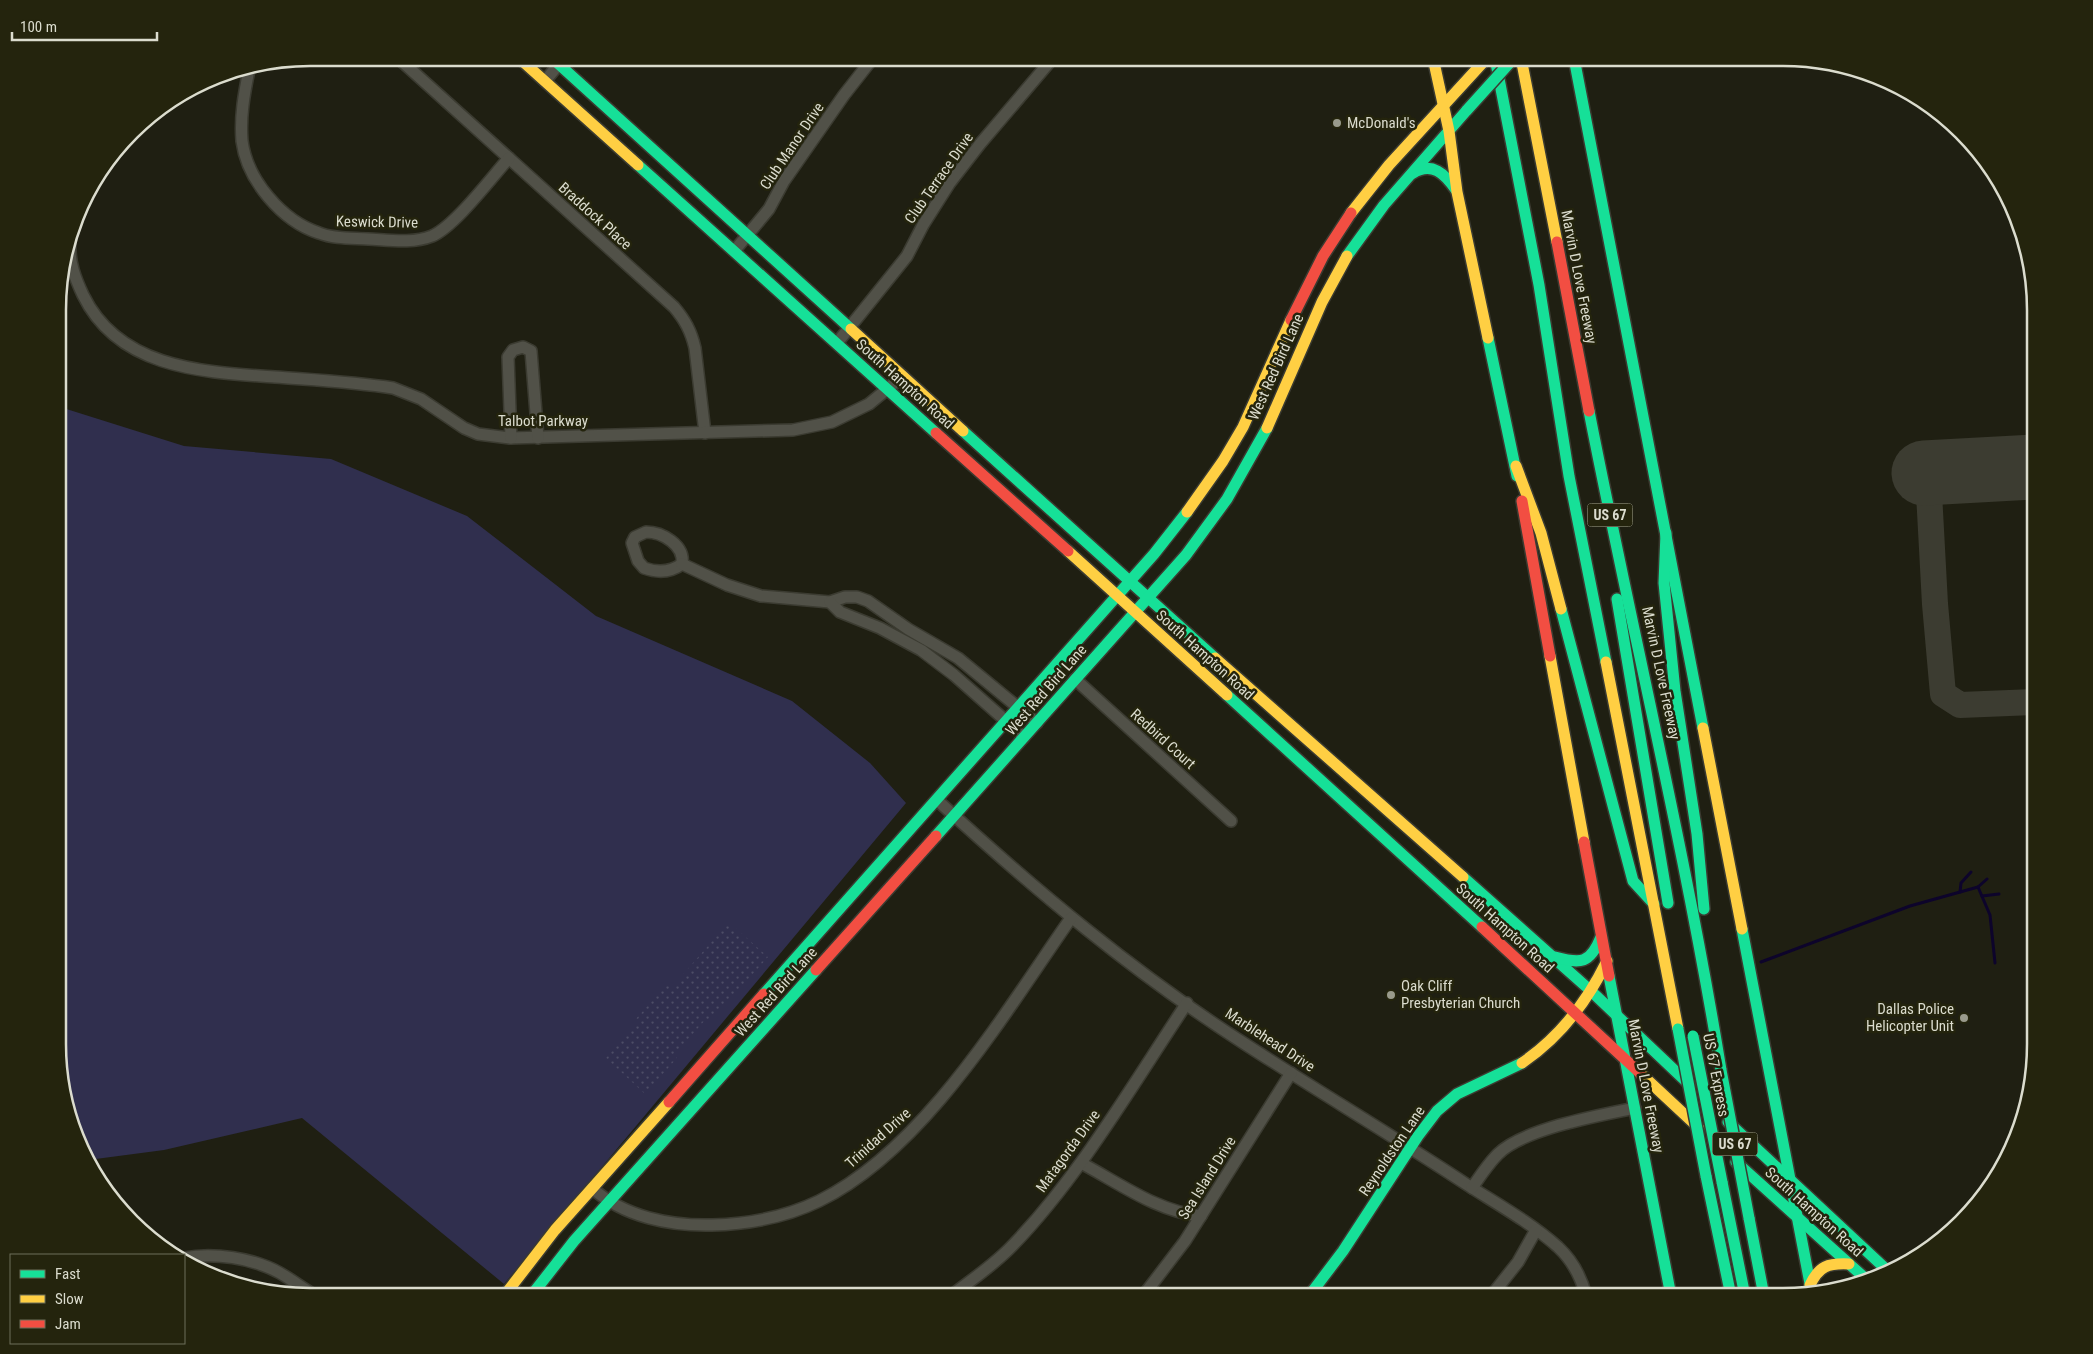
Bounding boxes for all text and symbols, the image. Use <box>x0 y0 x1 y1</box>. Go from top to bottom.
scale bar <box>12 10 158 42</box>
text: 100 m <box>20 18 57 36</box>
street label: Club Manor Drive <box>756 99 828 193</box>
place label: McDonald's <box>1347 114 1416 132</box>
marker: McDonald's <box>1331 117 1343 129</box>
street label: Club Terrace Drive <box>901 129 977 227</box>
street label: Braddock Place <box>555 178 635 254</box>
street label: Marvin D Love Freeway <box>1557 209 1601 345</box>
street label: Keswick Drive <box>336 212 418 232</box>
street label: West Red Bird Lane <box>1245 311 1307 423</box>
street label: South Hampton Road <box>852 335 958 433</box>
street label: Talbot Parkway <box>498 412 588 430</box>
road number: US 67 <box>1588 504 1632 526</box>
street label: Marvin D Love Freeway <box>1638 605 1684 741</box>
street label: South Hampton Road <box>1152 606 1258 704</box>
street label: West Red Bird Lane <box>1002 641 1090 739</box>
street label: Redbird Court <box>1127 705 1199 773</box>
street label: South Hampton Road <box>1452 879 1558 977</box>
street label: West Red Bird Lane <box>731 943 821 1041</box>
place label: Oak Cliff Presbyterian Church <box>1401 977 1520 1012</box>
marker: Oak Cliff Presbyterian Church <box>1385 989 1397 1001</box>
place label: Dallas Police Helicopter Unit <box>1866 1000 1954 1035</box>
street label: Marblehead Drive <box>1222 1004 1318 1076</box>
marker: Dallas Police Helicopter Unit <box>1958 1012 1970 1024</box>
street label: Marvin D Love Freeway <box>1624 1018 1668 1154</box>
street label: US 67 Express <box>1699 1032 1733 1118</box>
street label: Reynoldston Lane <box>1355 1103 1429 1199</box>
street label: Trinidad Drive <box>842 1104 914 1172</box>
street label: Matagorda Drive <box>1032 1106 1104 1196</box>
road number: US 67 <box>1712 1132 1758 1156</box>
street label: Sea Island Drive <box>1174 1133 1240 1223</box>
street label: South Hampton Road <box>1761 1163 1867 1261</box>
legend <box>10 1254 185 1344</box>
text: Fast <box>55 1265 80 1283</box>
text: Slow <box>55 1290 84 1308</box>
text: Jam <box>55 1315 81 1333</box>

